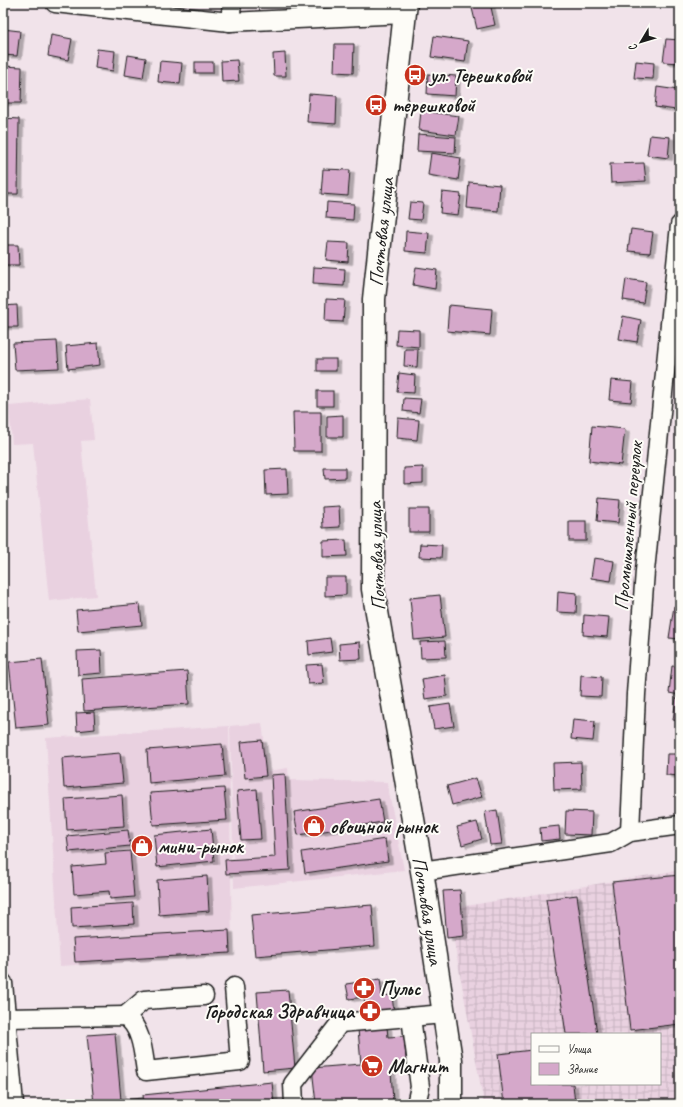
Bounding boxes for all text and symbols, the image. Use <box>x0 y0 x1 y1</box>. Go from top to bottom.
north arrow <box>621 22 661 62</box>
text: С <box>625 40 640 55</box>
bus stop icon: ул. Терешковой <box>402 62 428 88</box>
place label: ул. Терешковой <box>428 63 533 88</box>
bus stop icon: терешковой <box>363 92 389 118</box>
place label: терешковой <box>392 93 476 118</box>
street label: Почтовая улица <box>363 175 400 287</box>
street label: Промышленный переулок <box>609 439 648 611</box>
street label: Почтовая улица <box>362 500 391 611</box>
shop icon: овощной рынок <box>301 813 327 839</box>
place label: овощной рынок <box>330 814 439 839</box>
shop icon: мини-рынок <box>129 833 155 859</box>
place label: мини-рынок <box>158 834 245 859</box>
street label: Почтовая улица <box>407 855 449 968</box>
pharmacy icon: Пульс <box>351 975 377 1001</box>
place label: Пульс <box>380 976 422 1001</box>
pharmacy icon: Городская Здравница <box>357 998 383 1024</box>
place label: Городская Здравница <box>205 999 356 1024</box>
legend <box>531 1033 661 1085</box>
text: Улица <box>567 1041 592 1057</box>
supermarket icon: Магнит <box>359 1053 385 1079</box>
place label: Магнит <box>388 1054 449 1079</box>
text: Здание <box>567 1061 598 1077</box>

